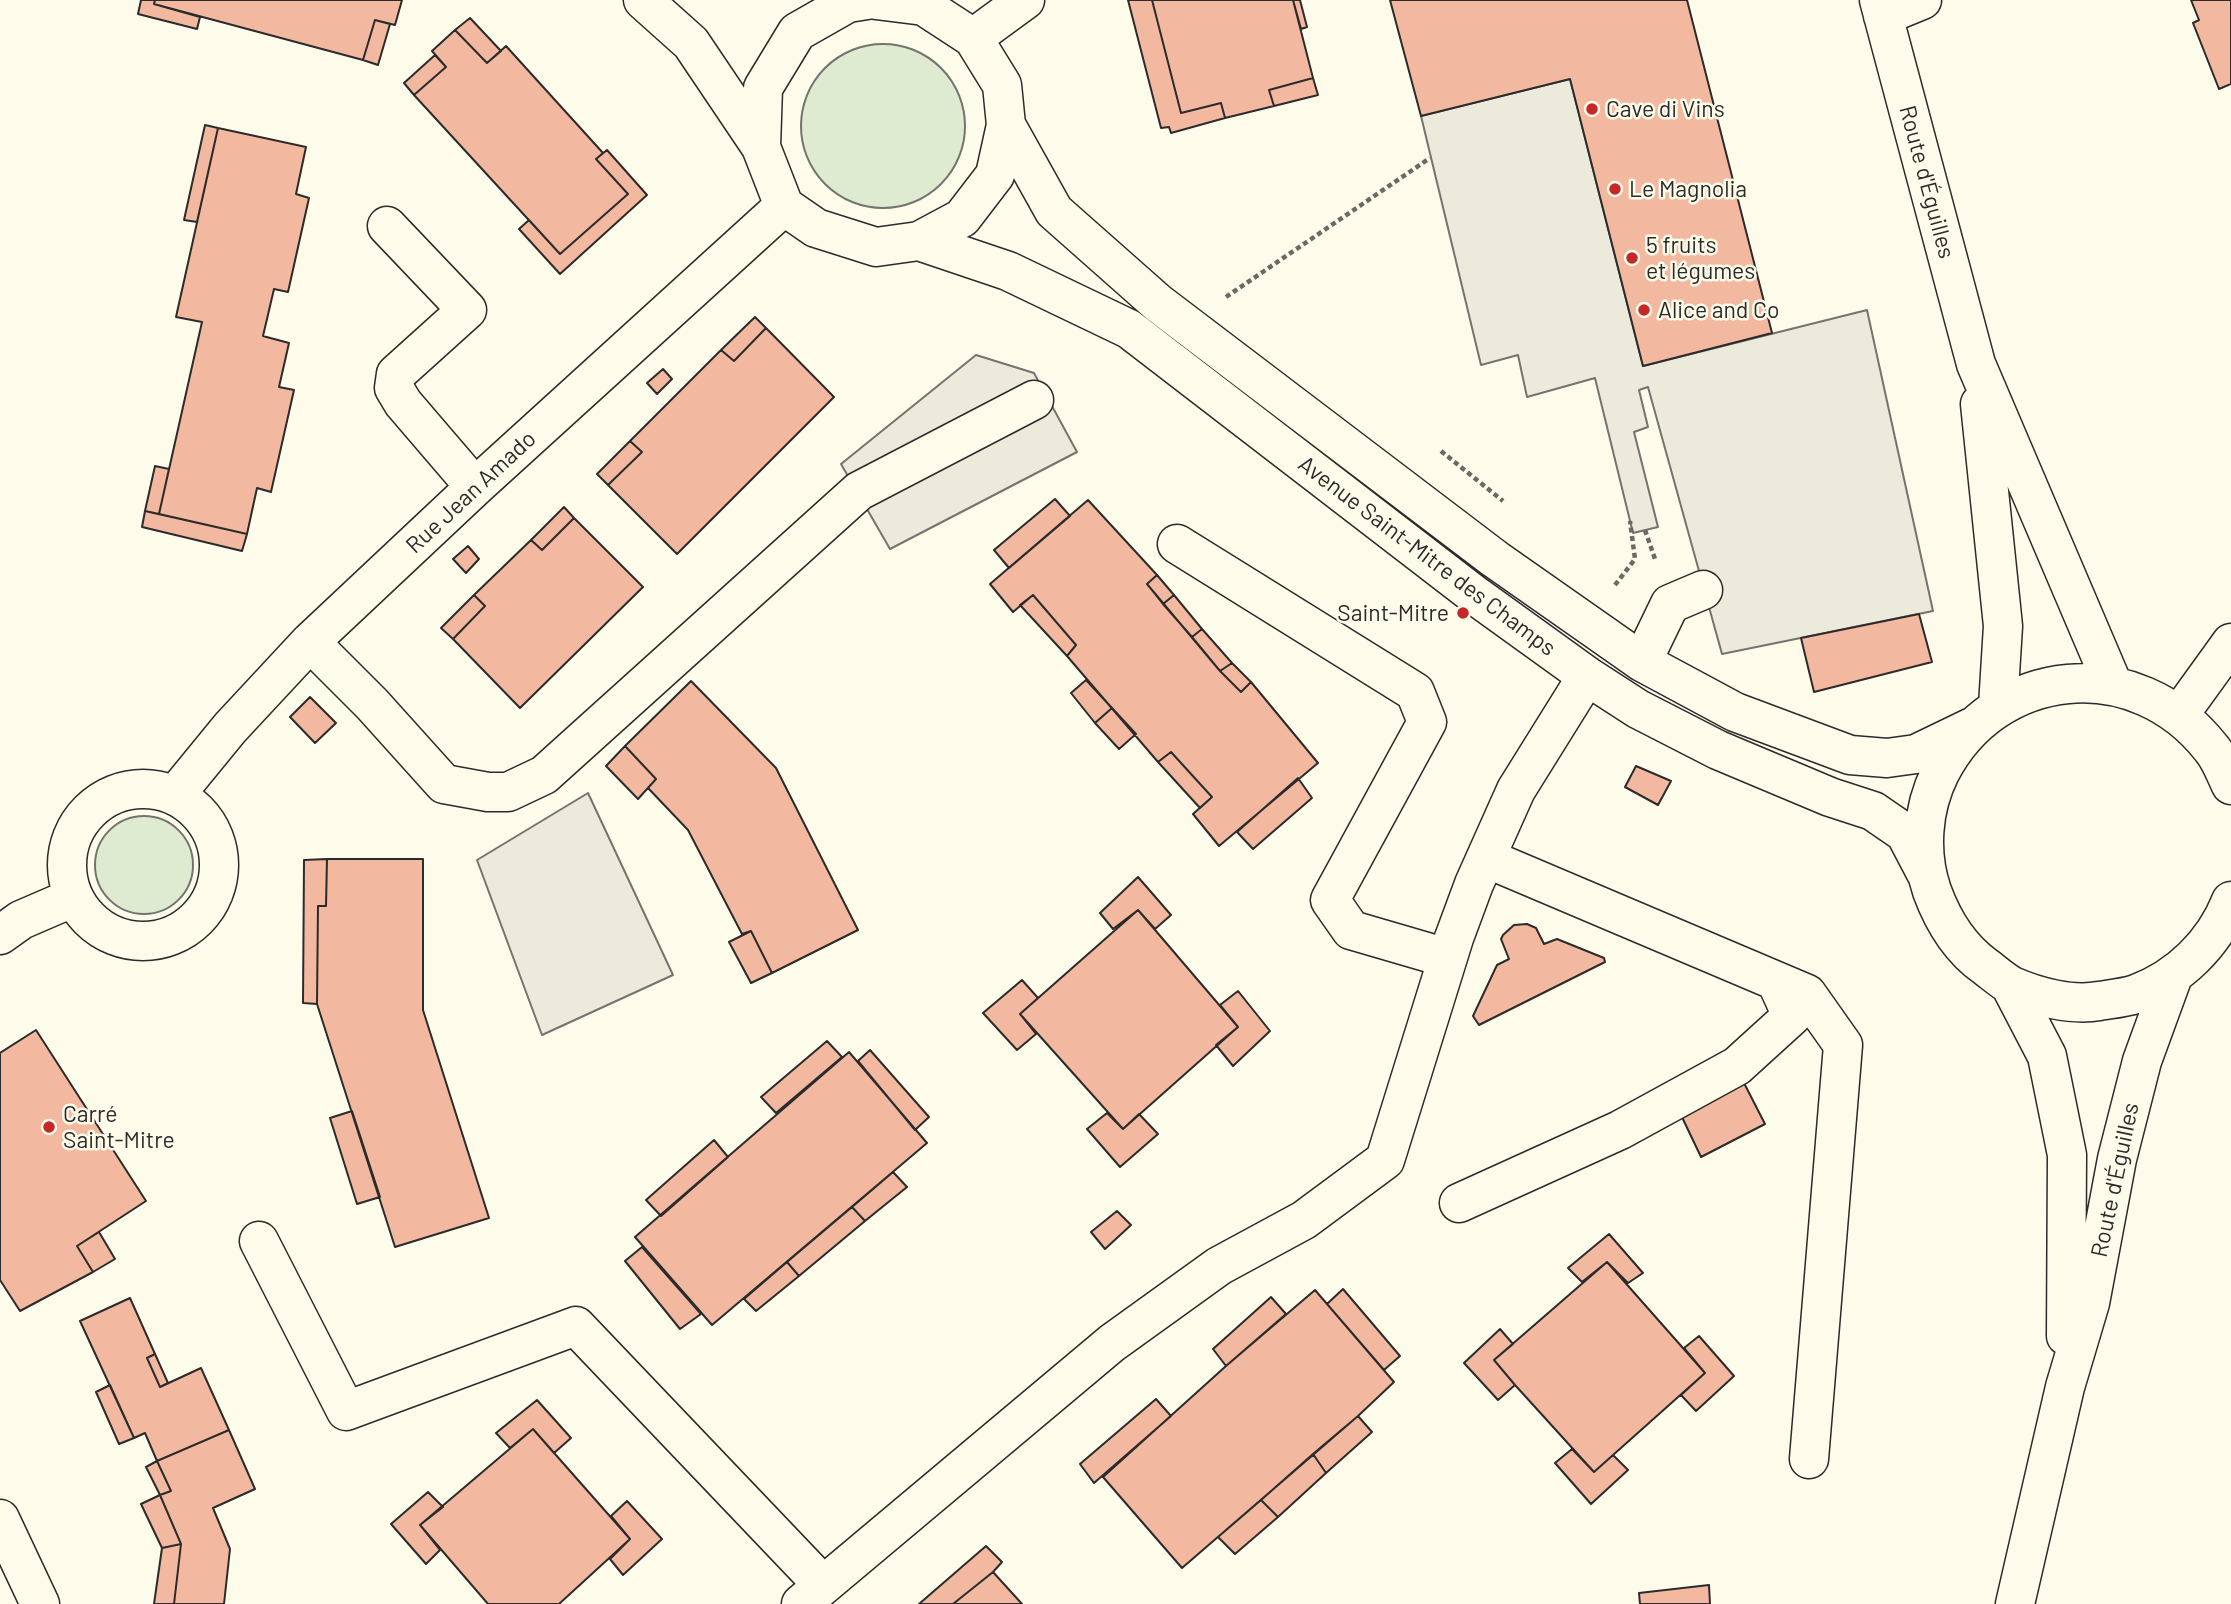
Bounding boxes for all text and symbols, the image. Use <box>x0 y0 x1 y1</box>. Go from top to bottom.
place label: Cave di Vins <box>1606 95 1725 123</box>
marker: Cave di Vins <box>1584 101 1600 117</box>
street label: Route d'Éguilles <box>1893 102 1961 262</box>
place label: Le Magnolia <box>1629 175 1747 203</box>
marker: Le Magnolia <box>1607 181 1623 197</box>
place label: 5 fruits et légumes <box>1646 231 1755 285</box>
marker: 5 fruits et légumes <box>1624 250 1640 266</box>
place label: Alice and Co <box>1658 296 1779 324</box>
marker: Alice and Co <box>1636 302 1652 318</box>
street label: Rue Jean Amado <box>400 425 542 559</box>
street label: Avenue Saint-Mitre des Champs <box>1293 450 1561 662</box>
place label: Saint-Mitre <box>1337 599 1449 627</box>
marker: Saint-Mitre <box>1455 605 1471 621</box>
place label: Carré Saint-Mitre <box>63 1100 175 1154</box>
street label: Route d'Éguilles <box>2085 1100 2145 1260</box>
marker: Carré Saint-Mitre <box>41 1119 57 1135</box>

